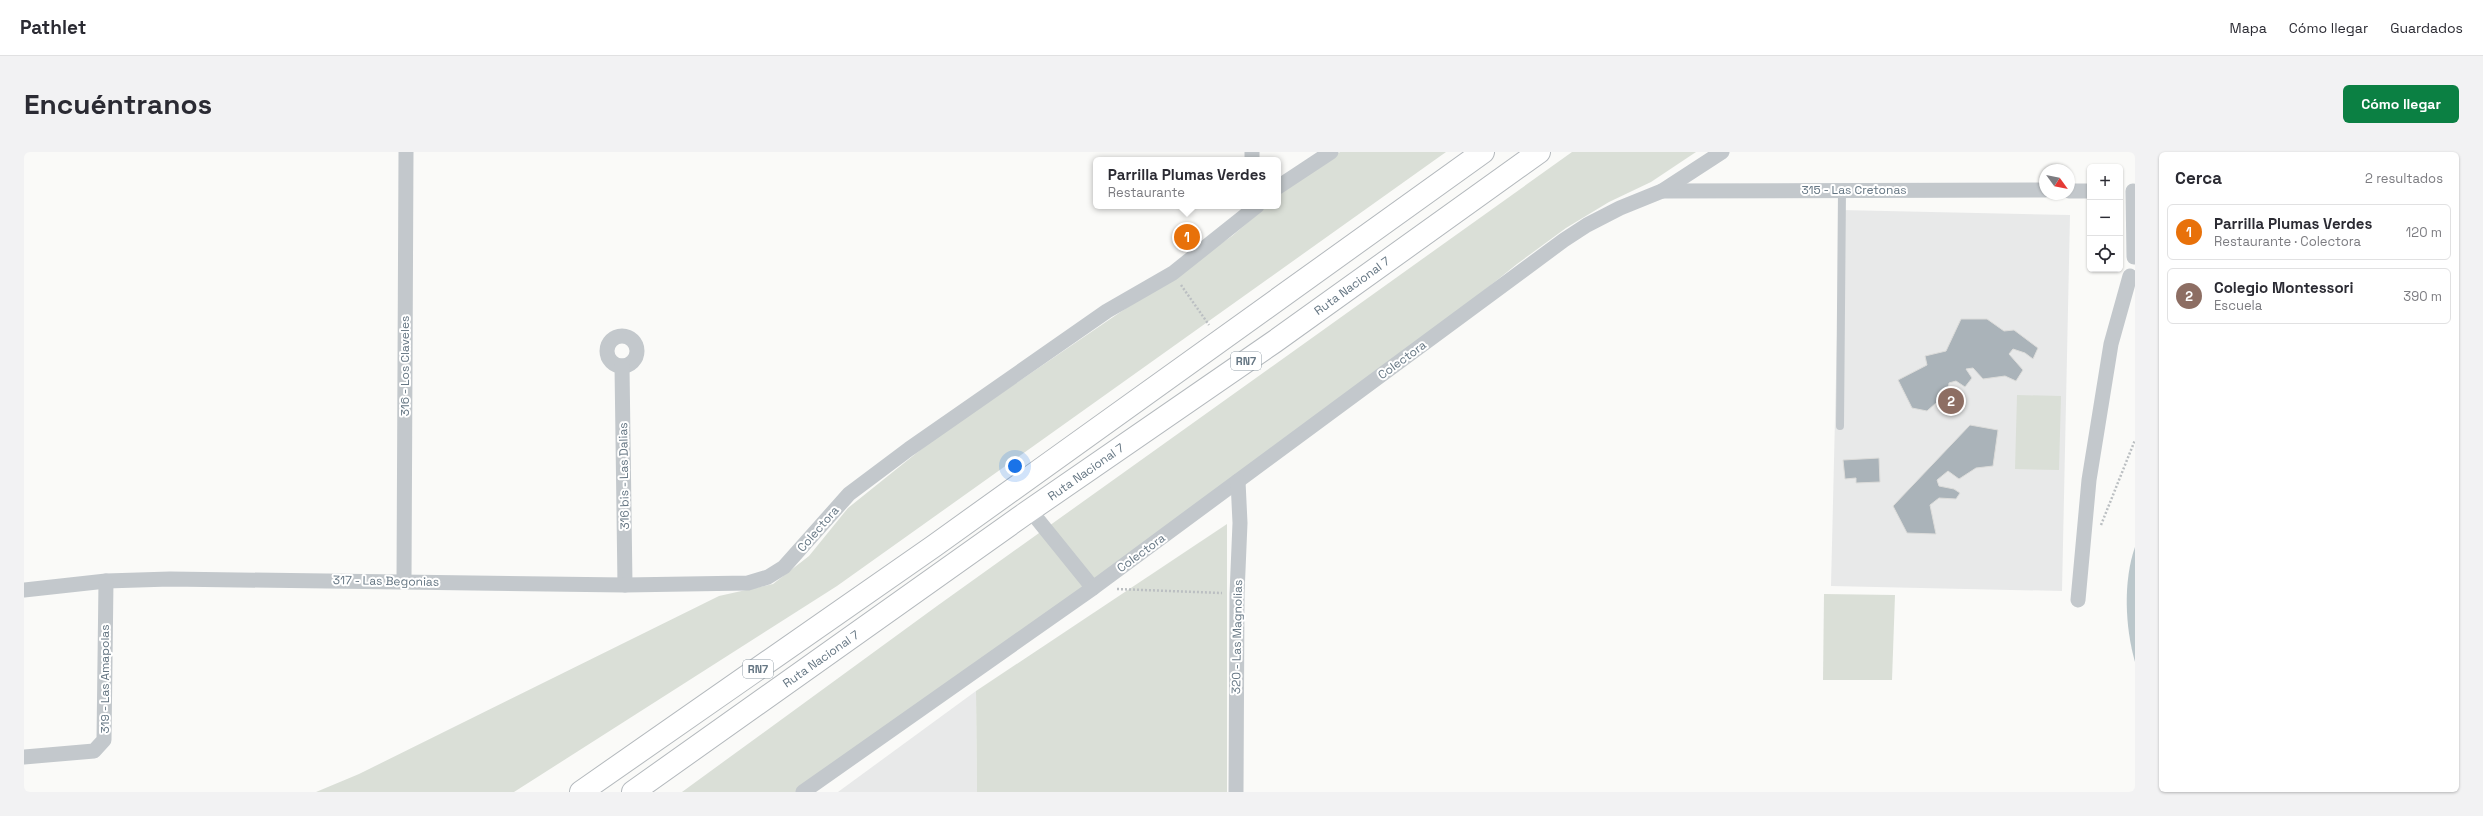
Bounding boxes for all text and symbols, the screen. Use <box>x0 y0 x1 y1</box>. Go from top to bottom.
text: Pathlet <box>20 15 86 40</box>
text: Mapa <box>2230 19 2267 37</box>
text: Cómo llegar <box>2289 19 2368 37</box>
text: Guardados <box>2390 19 2463 37</box>
button: Cómo llegar <box>2343 85 2459 123</box>
text: Encuéntranos <box>24 86 212 122</box>
popup <box>1093 157 1281 209</box>
north arrow <box>2039 164 2075 200</box>
map controls <box>2087 164 2123 272</box>
button: + <box>2087 164 2123 200</box>
text: Parrilla Plumas Verdes <box>1108 165 1266 184</box>
text: Cerca <box>2175 167 2222 189</box>
text: 2 resultados <box>2365 170 2443 187</box>
street label: 315 - Las Cretonas <box>1801 182 1907 198</box>
text: Restaurante <box>1108 184 1185 201</box>
button: − <box>2087 200 2123 236</box>
text: Parrilla Plumas Verdes <box>2214 214 2372 233</box>
pin: 1 <box>1174 222 1200 252</box>
text: 1 <box>2186 224 2192 241</box>
text: 120 m <box>2406 224 2442 241</box>
text: Restaurante · Colectora <box>2214 233 2361 250</box>
button: locate <box>2087 236 2123 272</box>
street label: Ruta Nacional 7 <box>1311 253 1393 319</box>
text: Colegio Montessori <box>2214 278 2354 297</box>
text: 2 <box>2185 288 2193 305</box>
text: 390 m <box>2403 288 2442 305</box>
text: Escuela <box>2214 297 2262 314</box>
street label: 316 - Los Claveles <box>397 316 413 416</box>
street label: Colectora <box>1375 337 1429 383</box>
road number: RN7 <box>1231 352 1261 370</box>
pin: 2 <box>1938 386 1964 416</box>
street label: 316 bis - Las Dalias <box>615 422 633 530</box>
street label: Ruta Nacional 7 <box>1045 440 1127 504</box>
your location <box>1005 456 1025 476</box>
street label: Colectora <box>794 503 842 555</box>
street label: Colectora <box>1114 530 1168 576</box>
street label: 317 - Las Begonias <box>333 572 439 590</box>
street label: 320 - Las Magnolias <box>1228 580 1246 694</box>
street label: 319 - Las Amapolas <box>97 624 113 734</box>
street label: Ruta Nacional 7 <box>780 627 862 691</box>
road number: RN7 <box>743 660 773 678</box>

